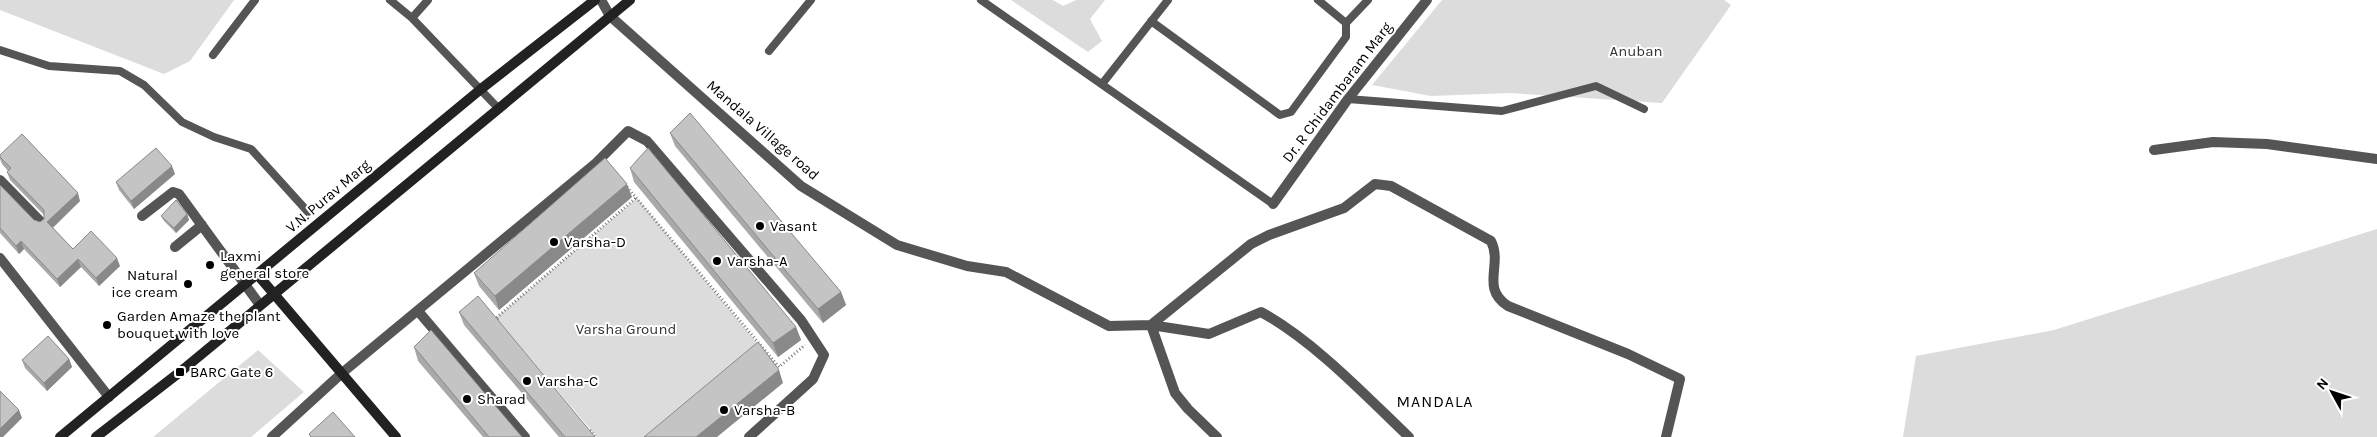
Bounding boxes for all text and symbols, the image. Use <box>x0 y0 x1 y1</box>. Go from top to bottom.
street label: Dr. R Chidambaram Marg <box>1278 18 1396 166</box>
park label: Anuban <box>1610 42 1662 60</box>
street label: Mandala Village road <box>703 76 823 184</box>
street label: V.N. Purav Marg <box>282 155 374 236</box>
place label: Vasant <box>770 217 817 235</box>
marker: Vasant <box>754 220 766 232</box>
place label: Varsha-D <box>564 233 626 251</box>
marker: Varsha-D <box>548 236 560 248</box>
place label: Laxmi general store <box>220 247 309 282</box>
place label: Varsha-A <box>727 252 788 270</box>
marker: Varsha-A <box>711 255 723 267</box>
marker: Laxmi general store <box>204 259 216 271</box>
place label: Natural ice cream <box>111 266 178 301</box>
marker: Natural ice cream <box>182 278 194 290</box>
place label: Garden Amaze the plant bouquet with love <box>117 307 281 342</box>
marker: Garden Amaze the plant bouquet with love <box>101 319 113 331</box>
park label: Varsha Ground <box>576 320 676 338</box>
place label: BARC Gate 6 <box>190 363 273 381</box>
marker: BARC Gate 6 <box>174 366 186 378</box>
north arrow <box>2307 367 2357 417</box>
place label: Varsha-C <box>537 372 598 390</box>
marker: Varsha-C <box>521 375 533 387</box>
text: N <box>2313 375 2332 393</box>
place label: Sharad <box>477 390 526 408</box>
district label: MANDALA <box>1396 392 1474 411</box>
marker: Sharad <box>461 393 473 405</box>
place label: Varsha-B <box>734 401 795 419</box>
marker: Varsha-B <box>718 404 730 416</box>

